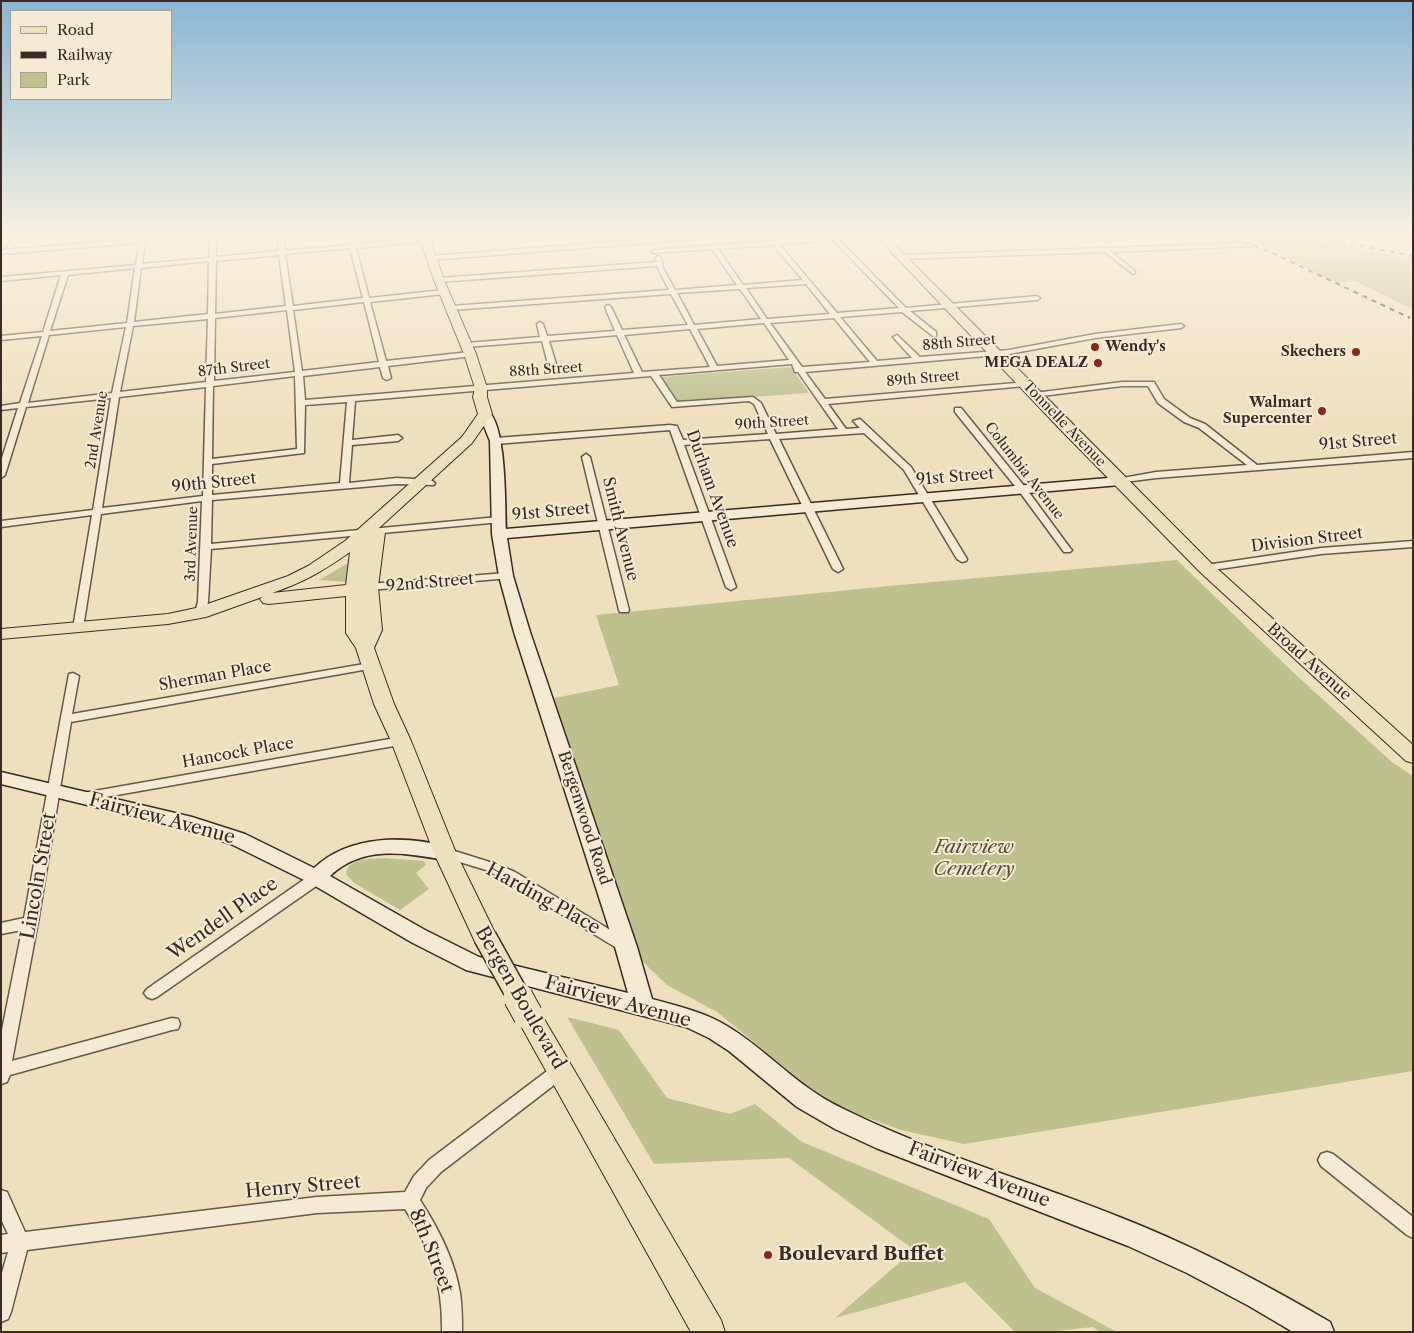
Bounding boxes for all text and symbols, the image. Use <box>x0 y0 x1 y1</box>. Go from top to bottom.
legend <box>10 10 172 100</box>
text: Road <box>57 20 94 39</box>
text: Railway <box>57 45 113 64</box>
text: Park <box>57 70 90 89</box>
street label: 88th Street <box>922 331 996 355</box>
place label: Wendy's <box>1105 339 1166 355</box>
marker: Wendy's <box>1089 341 1101 353</box>
place label: Skechers <box>1281 344 1346 360</box>
marker: Skechers <box>1350 346 1362 358</box>
street label: 87th Street <box>197 355 271 381</box>
place label: MEGA DEALZ <box>984 355 1088 371</box>
marker: MEGA DEALZ <box>1092 357 1104 369</box>
street label: 88th Street <box>509 359 583 381</box>
street label: 89th Street <box>886 367 960 391</box>
street label: Tonnelle Avenue <box>1019 378 1109 470</box>
street label: 2nd Avenue <box>83 390 111 470</box>
place label: Walmart Supercenter <box>1223 395 1312 428</box>
marker: Walmart Supercenter <box>1316 405 1328 417</box>
street label: 90th Street <box>734 412 810 434</box>
street label: Columbia Avenue <box>981 419 1067 523</box>
street label: Durham Avenue <box>682 427 742 551</box>
street label: 91st Street <box>1318 429 1398 455</box>
street label: 91st Street <box>915 464 995 490</box>
street label: 90th Street <box>171 469 257 497</box>
street label: Smith Avenue <box>598 475 642 583</box>
street label: 91st Street <box>511 499 591 525</box>
street label: 3rd Avenue <box>182 506 202 582</box>
street label: Division Street <box>1250 524 1364 556</box>
street label: 92nd Street <box>385 570 475 596</box>
street label: Broad Avenue <box>1263 619 1355 705</box>
street label: Sherman Place <box>157 657 273 695</box>
street label: Hancock Place <box>181 734 295 772</box>
street label: Bergenwood Road <box>553 749 615 887</box>
street label: Fairview Avenue <box>87 789 237 849</box>
street label: Lincoln Street <box>17 811 61 941</box>
park label: Fairview Cemetery <box>933 837 1015 881</box>
street label: Harding Place <box>482 858 604 940</box>
street label: Wendell Place <box>164 873 282 965</box>
street label: Bergen Boulevard <box>470 923 570 1073</box>
street label: Fairview Avenue <box>543 972 693 1032</box>
street label: Fairview Avenue <box>905 1137 1053 1213</box>
street label: Henry Street <box>244 1171 362 1203</box>
street label: 8th Street <box>404 1206 458 1296</box>
place label: Boulevard Buffet <box>778 1244 944 1266</box>
marker: Boulevard Buffet <box>762 1249 774 1261</box>

